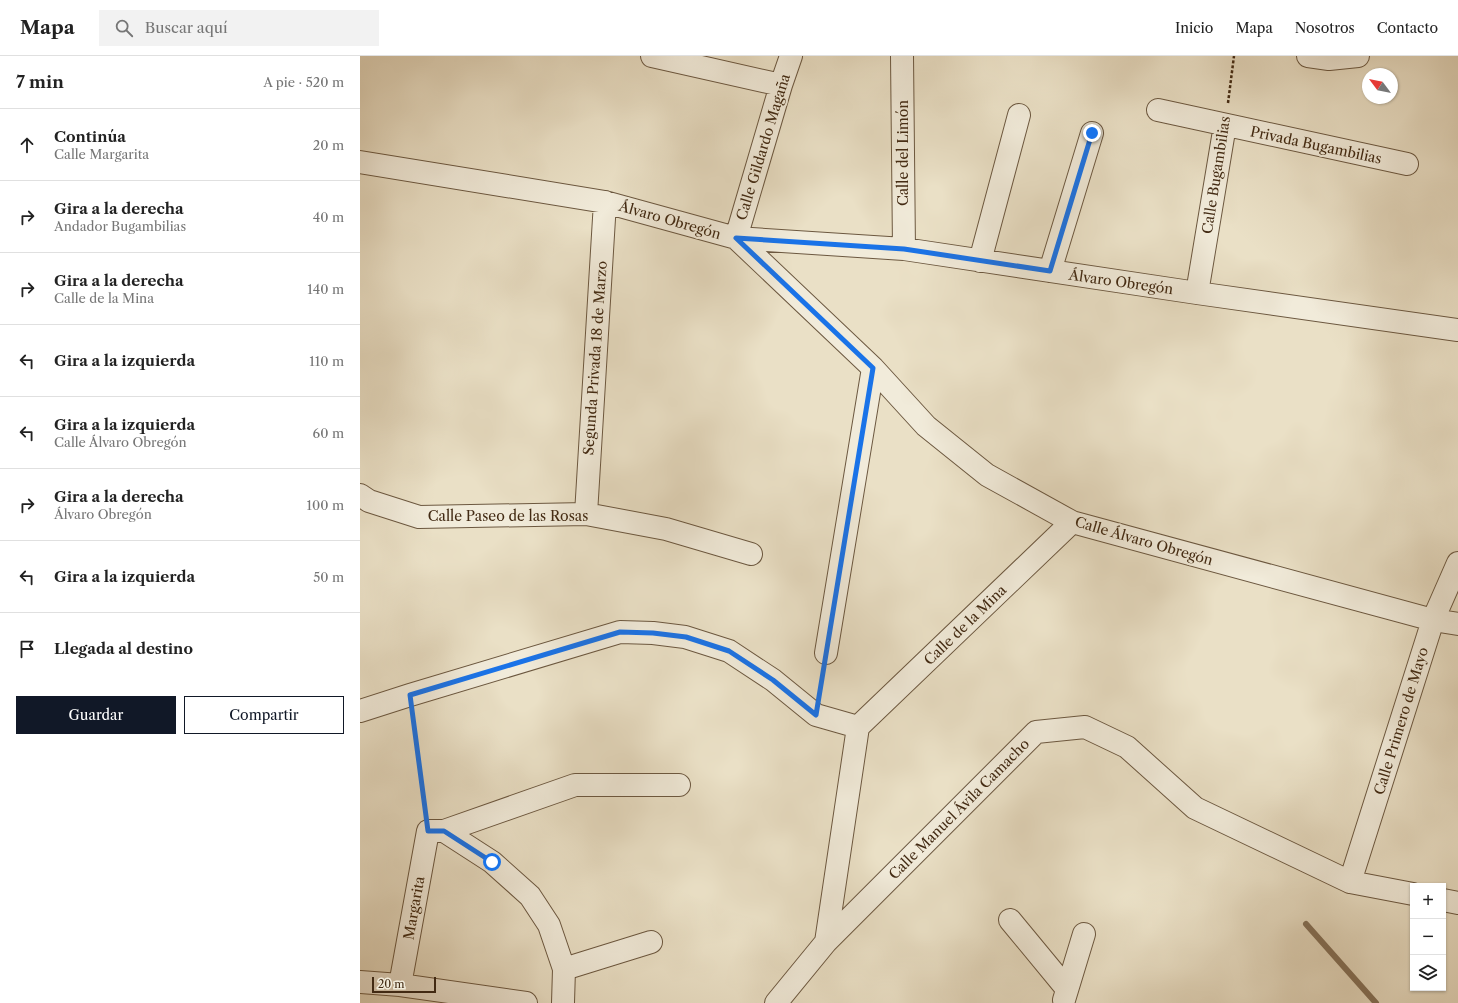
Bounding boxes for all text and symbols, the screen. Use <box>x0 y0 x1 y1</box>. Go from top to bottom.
search box <box>99 10 379 46</box>
text: Mapa <box>20 16 75 39</box>
icon: search <box>113 17 135 39</box>
text: Buscar aquí <box>145 18 228 37</box>
text: Inicio <box>1175 19 1213 37</box>
text: Mapa <box>1235 19 1273 37</box>
text: Nosotros <box>1295 19 1355 37</box>
text: Contacto <box>1377 19 1438 37</box>
north arrow <box>1362 68 1398 104</box>
street label: Calle Gildardo Magaña <box>732 71 794 222</box>
text: 7 min <box>16 72 64 92</box>
text: A pie · 520 m <box>263 74 344 90</box>
street label: Calle del Limón <box>894 100 912 206</box>
street label: Calle Bugambilias <box>1198 115 1234 235</box>
street label: Privada Bugambilias <box>1249 122 1383 168</box>
route end <box>1083 124 1101 142</box>
text: Continúa <box>54 127 126 146</box>
icon: ahead <box>16 134 38 156</box>
text: 20 m <box>313 137 344 153</box>
text: Calle Margarita <box>54 146 149 162</box>
street label: Álvaro Obregón <box>616 197 723 243</box>
text: Gira a la derecha <box>54 199 184 218</box>
icon: right <box>16 206 38 228</box>
text: 40 m <box>313 209 344 225</box>
text: Andador Bugambilias <box>54 218 186 234</box>
street label: Segunda Privada 18 de Marzo <box>579 260 611 456</box>
street label: Álvaro Obregón <box>1067 266 1175 298</box>
text: Gira a la derecha <box>54 271 184 290</box>
icon: right <box>16 278 38 300</box>
text: 140 m <box>307 281 344 297</box>
text: Calle de la Mina <box>54 290 154 306</box>
icon: left <box>16 350 38 372</box>
text: Gira a la izquierda <box>54 351 195 370</box>
text: 110 m <box>309 353 344 369</box>
text: Gira a la izquierda <box>54 415 195 434</box>
icon: left <box>16 422 38 444</box>
text: 60 m <box>313 425 344 441</box>
text: Calle Álvaro Obregón <box>54 434 187 450</box>
text: Gira a la derecha <box>54 487 184 506</box>
icon: right <box>16 494 38 516</box>
text: 100 m <box>306 497 344 513</box>
text: Álvaro Obregón <box>54 506 152 522</box>
street label: Calle Paseo de las Rosas <box>428 507 588 525</box>
street label: Calle Álvaro Obregón <box>1073 513 1215 569</box>
icon: left <box>16 566 38 588</box>
text: Gira a la izquierda <box>54 567 195 586</box>
text: 50 m <box>313 569 344 585</box>
street label: Calle de la Mina <box>920 581 1010 669</box>
icon: arrive <box>16 638 38 660</box>
text: Llegada al destino <box>54 639 193 658</box>
street label: Calle Primero de Mayo <box>1370 645 1432 797</box>
button: Guardar <box>16 696 176 734</box>
button: Compartir <box>184 696 344 734</box>
street label: Calle Manuel Ávila Camacho <box>885 735 1033 883</box>
route start <box>483 853 501 871</box>
street label: Margarita <box>400 874 429 941</box>
map controls <box>1410 883 1446 991</box>
button: + <box>1410 883 1446 919</box>
button: − <box>1410 919 1446 955</box>
button: layers <box>1410 955 1446 991</box>
scale bar <box>372 975 436 994</box>
text: 20 m <box>378 977 404 991</box>

